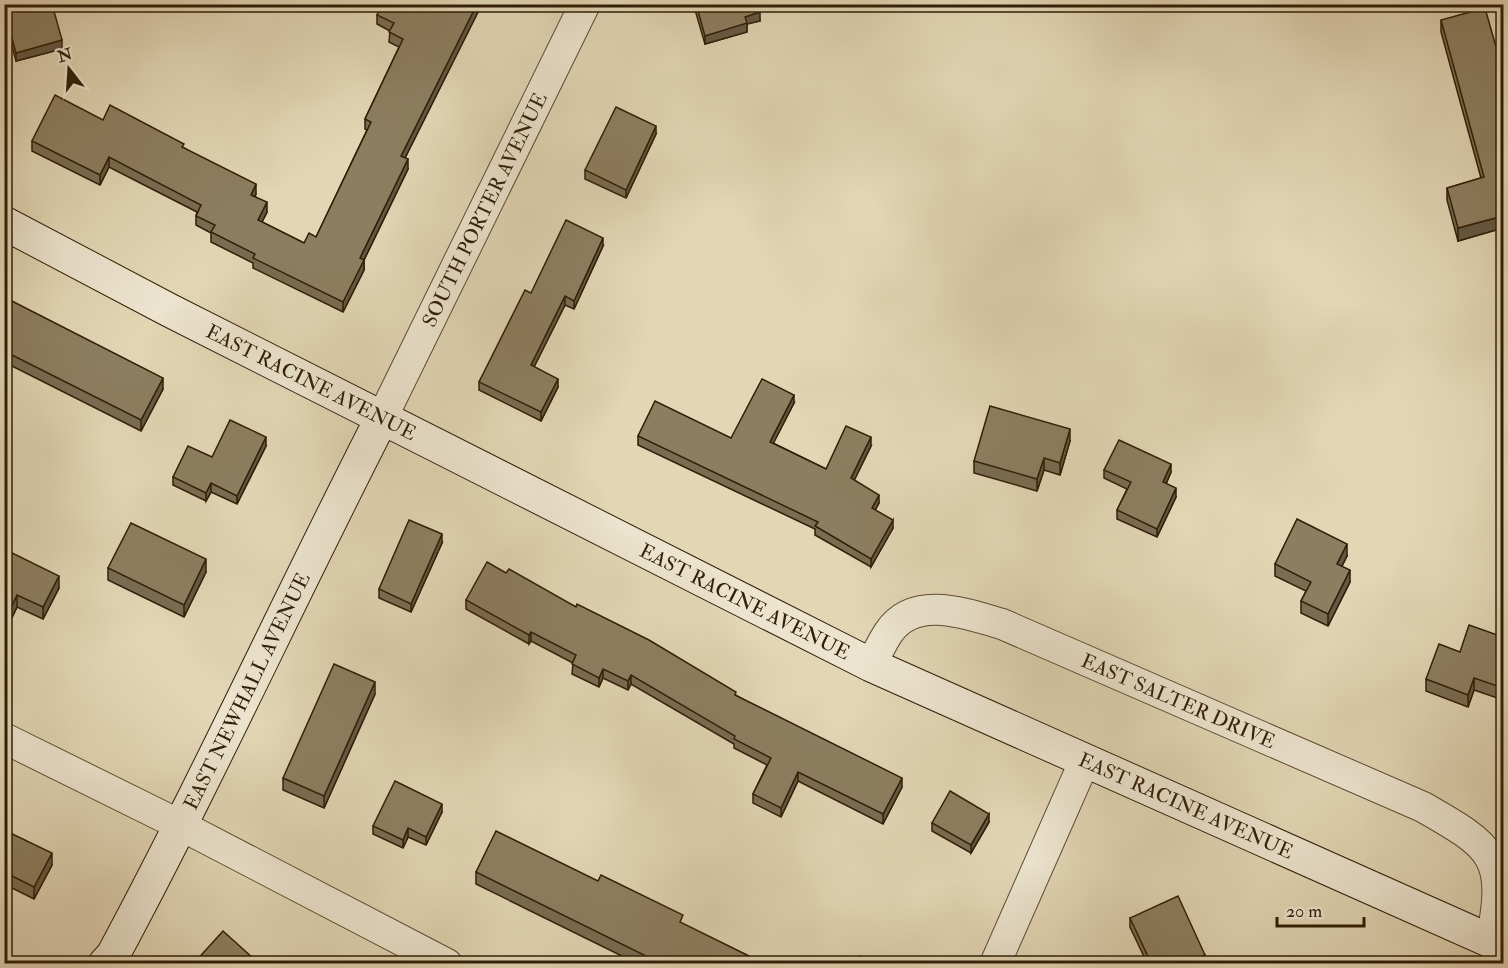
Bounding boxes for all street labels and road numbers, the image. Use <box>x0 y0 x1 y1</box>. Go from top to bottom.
street label: SOUTH PORTER AVENUE <box>417 88 553 331</box>
street label: EAST RACINE AVENUE <box>202 319 420 446</box>
street label: EAST RACINE AVENUE <box>635 538 854 665</box>
street label: EAST NEWHALL AVENUE <box>178 568 316 814</box>
street label: EAST SALTER DRIVE <box>1077 648 1279 754</box>
street label: EAST RACINE AVENUE <box>1074 747 1297 864</box>

